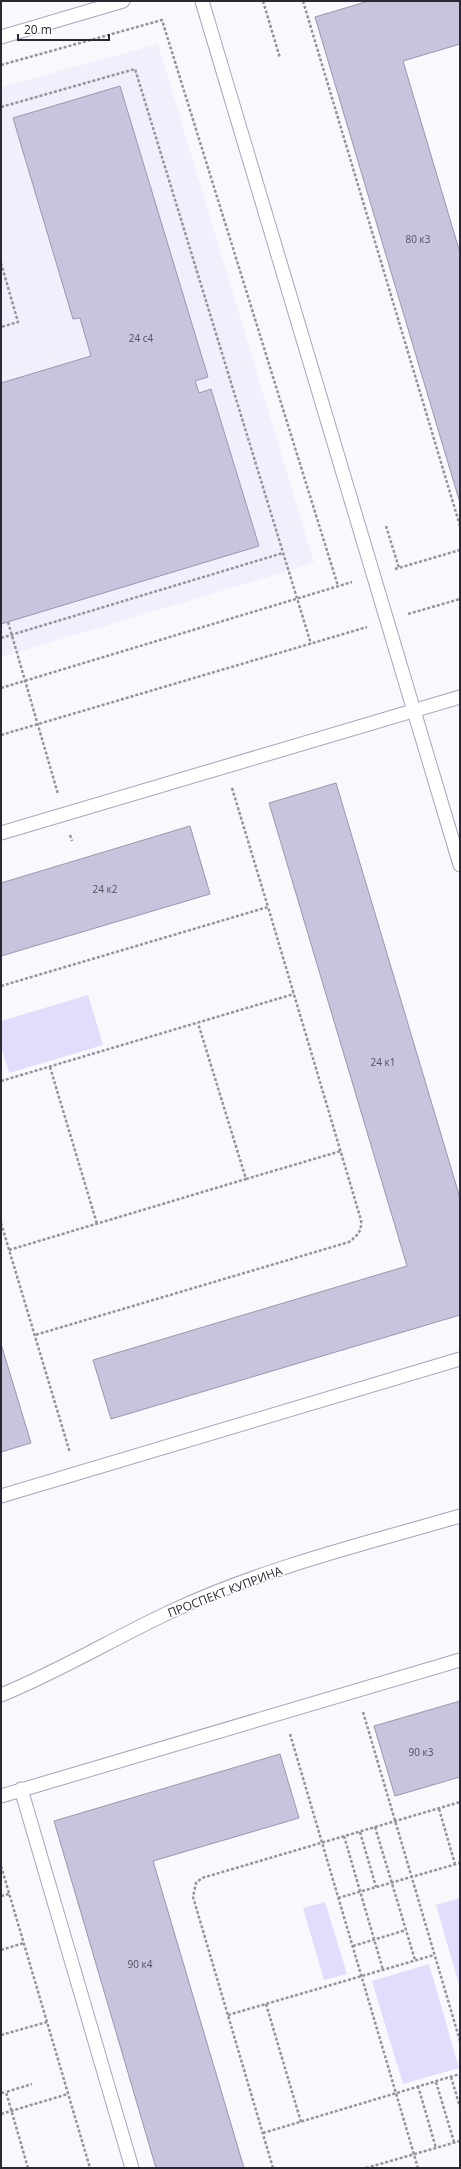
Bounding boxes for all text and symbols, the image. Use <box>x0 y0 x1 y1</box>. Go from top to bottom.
scale bar <box>18 16 109 42</box>
text: 20 m <box>24 21 52 38</box>
house number: 80 к3 <box>406 232 431 246</box>
house number: 24 с4 <box>129 331 154 345</box>
house number: 24 к2 <box>93 882 118 896</box>
house number: 24 к1 <box>371 1055 395 1069</box>
street label: ПРОСПЕКТ КУПРИНА <box>165 1562 285 1621</box>
house number: 90 к3 <box>409 1745 434 1759</box>
house number: 90 к4 <box>128 1957 153 1971</box>

